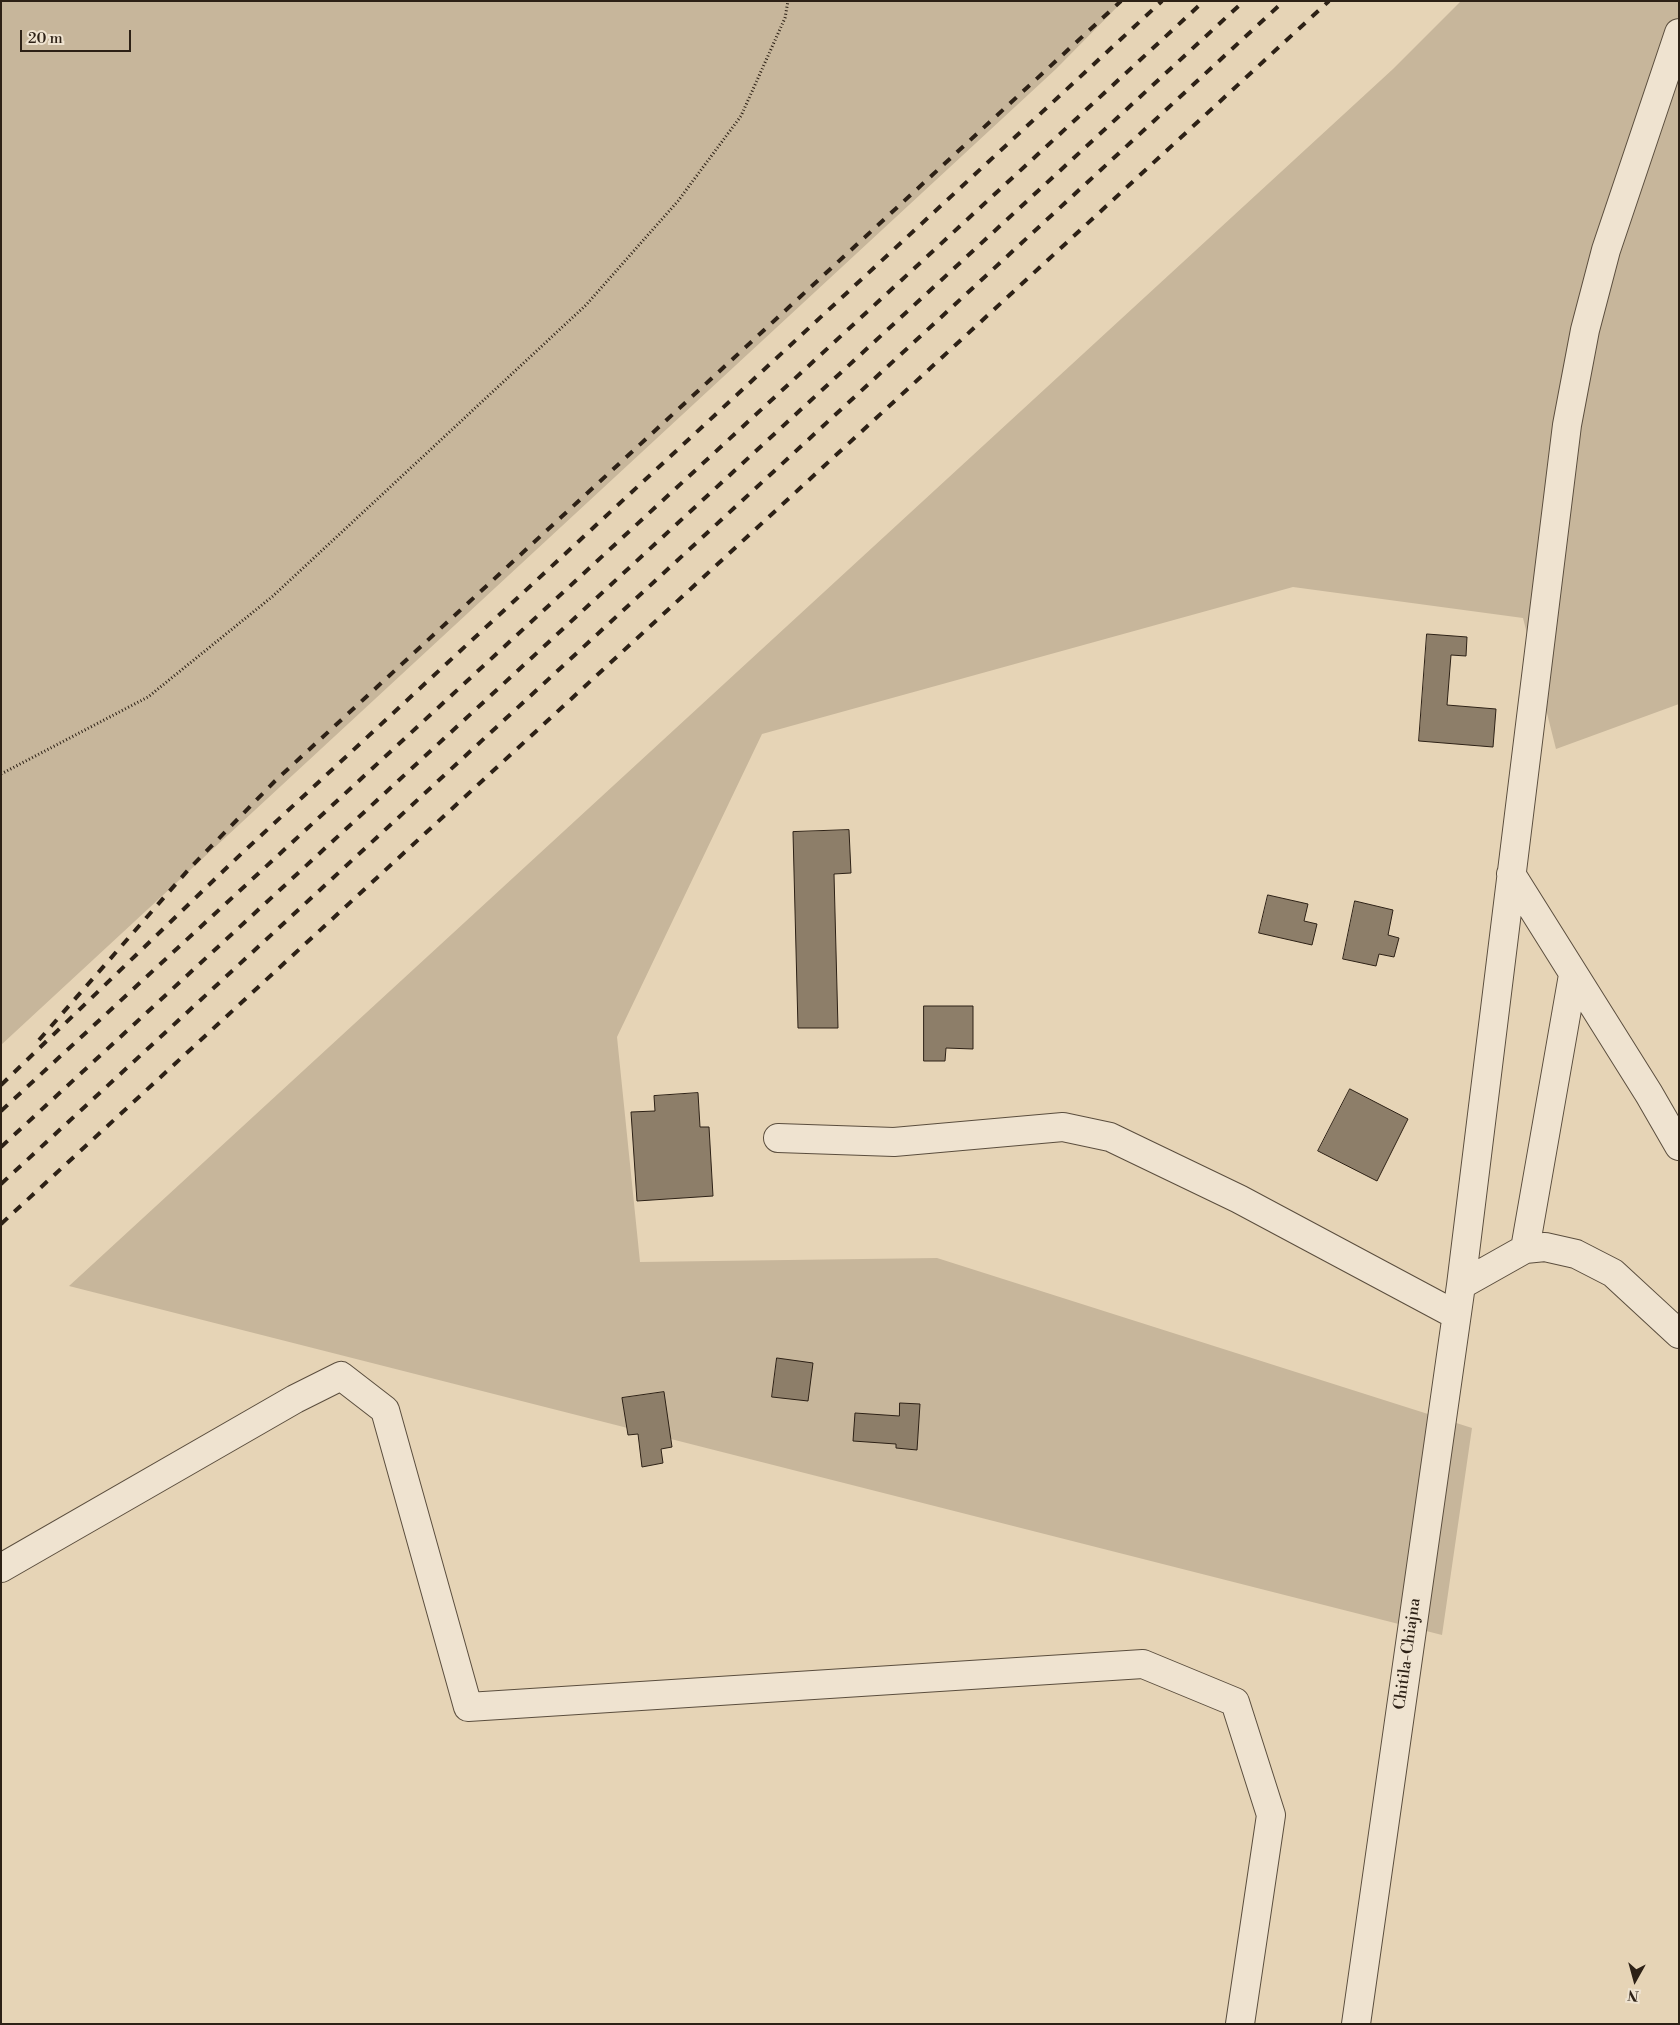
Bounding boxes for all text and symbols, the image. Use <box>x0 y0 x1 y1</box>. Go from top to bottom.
scale bar <box>22 20 134 52</box>
text: 20 m <box>28 29 63 48</box>
street label: Chitila-Chiajna <box>1391 1597 1425 1711</box>
north arrow <box>1610 1955 1660 2005</box>
text: N <box>1627 1985 1640 2004</box>

